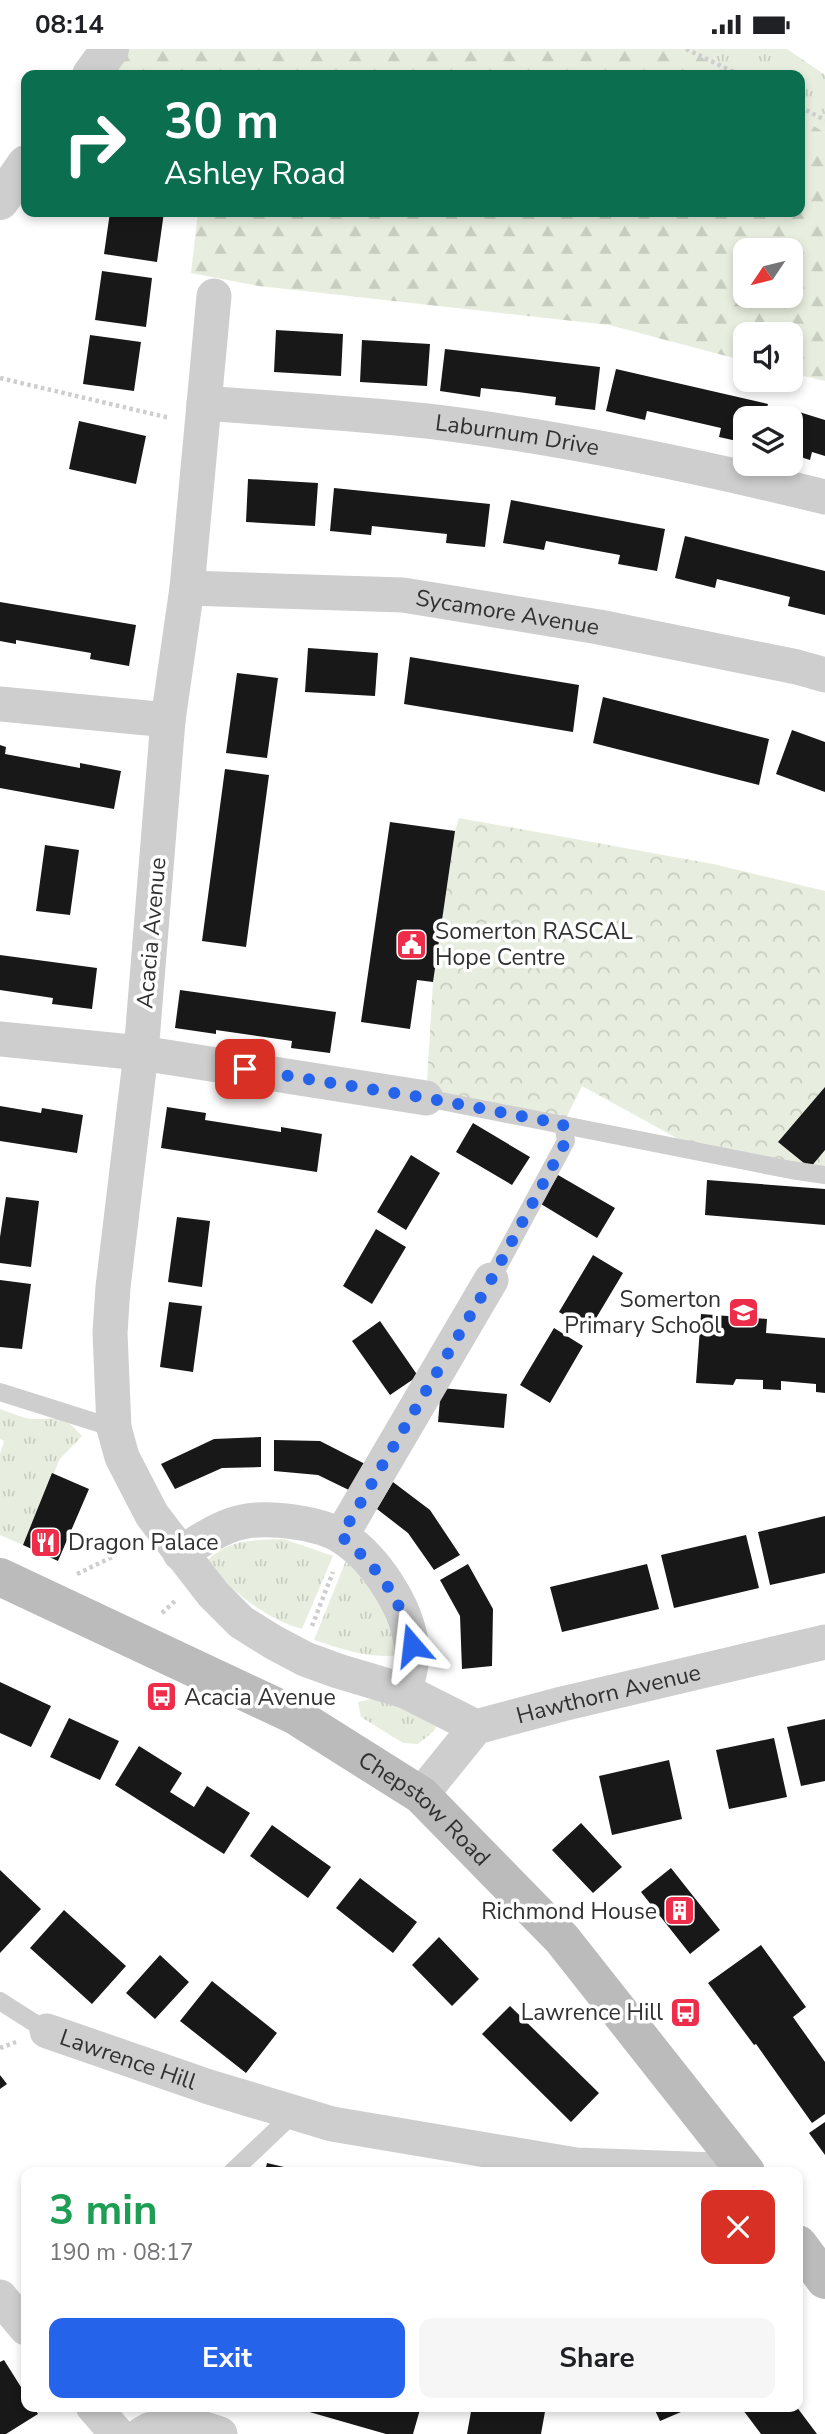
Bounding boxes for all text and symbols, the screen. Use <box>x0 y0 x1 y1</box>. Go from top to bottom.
text: 08:14 <box>35 7 104 42</box>
text: 30 m <box>164 88 279 155</box>
icon: right <box>49 98 140 189</box>
text: Ashley Road <box>164 152 346 195</box>
north arrow <box>733 238 803 308</box>
map controls <box>733 238 803 476</box>
button: sound <box>733 322 803 392</box>
button: layers <box>733 406 803 476</box>
street label: Laburnum Drive <box>433 407 602 463</box>
street label: Sycamore Avenue <box>413 582 601 643</box>
street label: Acacia Avenue <box>129 856 174 1010</box>
place label: Somerton RASCAL Hope Centre <box>435 916 633 973</box>
public building icon: Somerton RASCAL Hope Centre <box>395 927 429 961</box>
pin <box>215 1039 275 1099</box>
icon: arrive <box>226 1050 264 1088</box>
place label: Somerton Primary School <box>564 1284 721 1341</box>
school or university icon: Somerton Primary School <box>727 1295 761 1329</box>
restaurant icon: Dragon Palace <box>28 1525 62 1559</box>
place label: Dragon Palace <box>68 1527 218 1558</box>
position arrow <box>375 1608 449 1682</box>
street label: Hawthorn Avenue <box>513 1657 704 1732</box>
bus stop icon: Acacia Avenue <box>144 1680 178 1714</box>
place label: Acacia Avenue <box>184 1682 336 1713</box>
street label: Chepstow Road <box>352 1744 497 1873</box>
building icon: Richmond House <box>663 1894 697 1928</box>
place label: Richmond House <box>481 1896 657 1927</box>
bus stop icon: Lawrence Hill <box>669 1995 703 2029</box>
place label: Lawrence Hill <box>521 1997 663 2028</box>
street label: Lawrence Hill <box>56 2022 201 2098</box>
text: 3 min <box>49 2182 158 2239</box>
button: close <box>701 2190 775 2264</box>
text: 190 m · 08:17 <box>49 2237 194 2268</box>
button: Exit <box>49 2318 405 2398</box>
button: Share <box>419 2318 775 2398</box>

